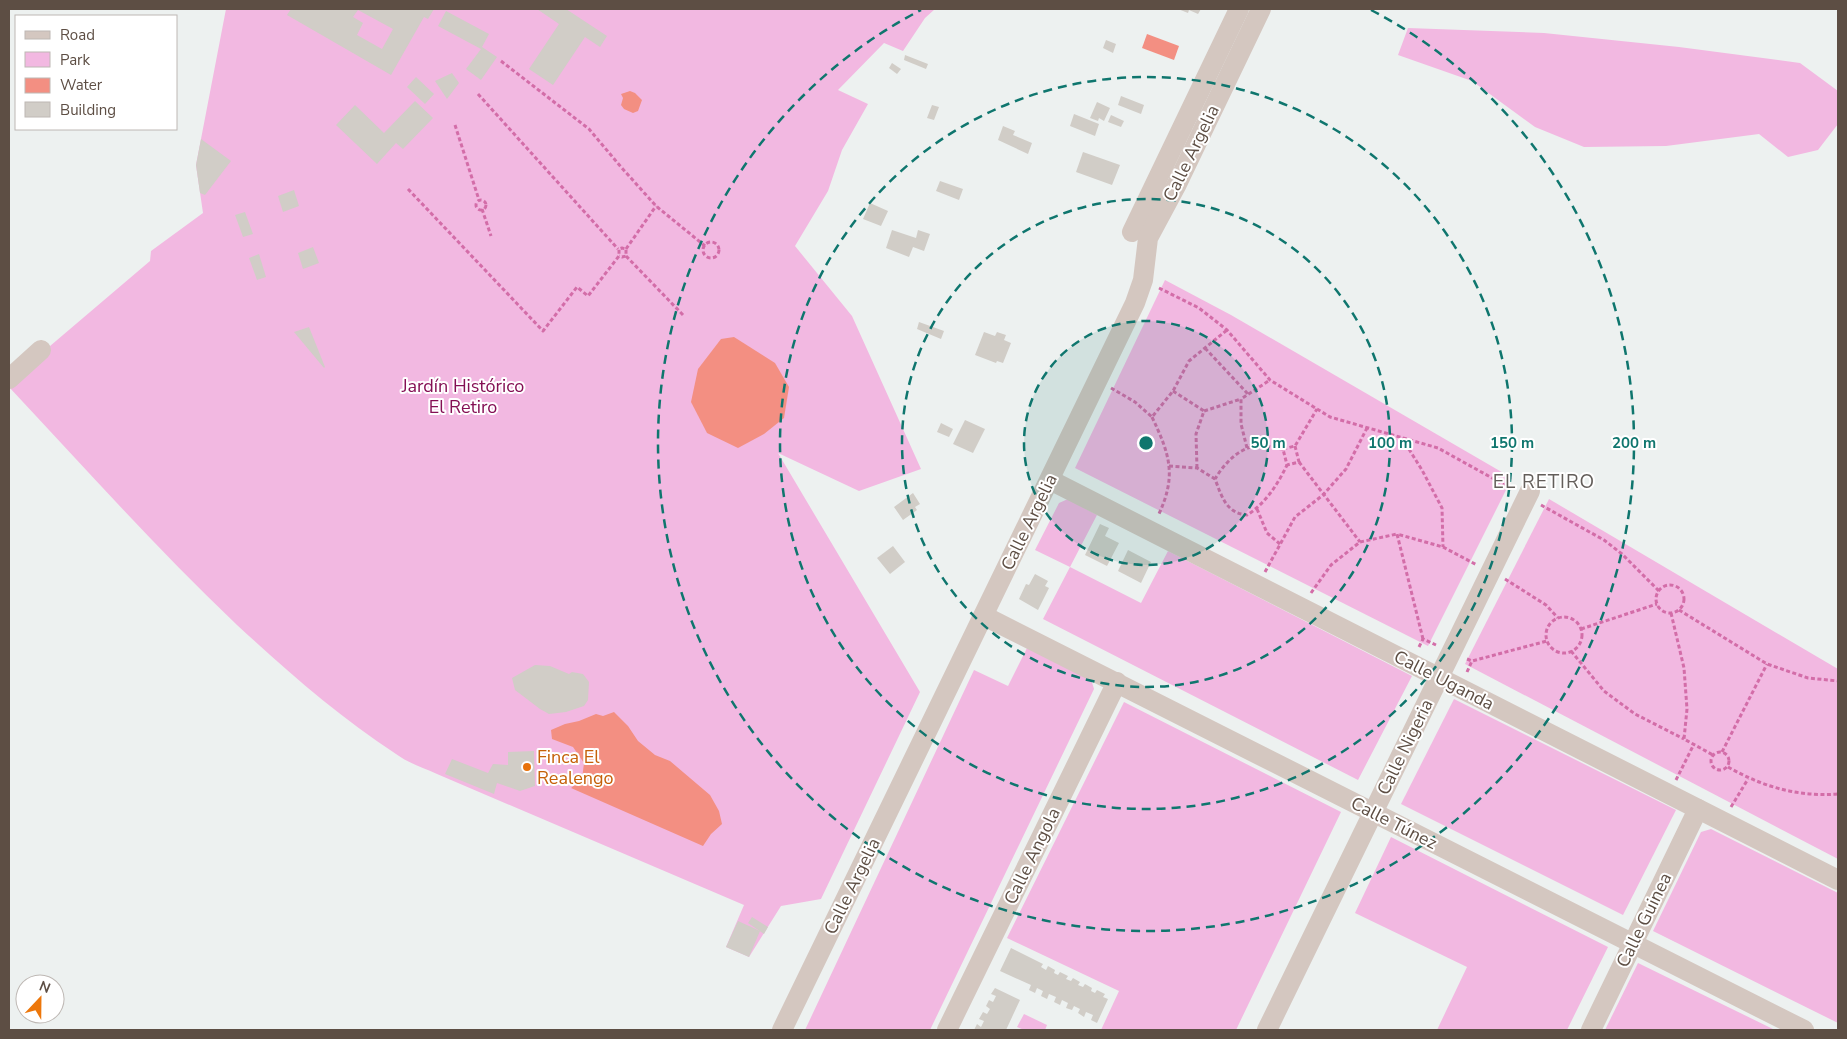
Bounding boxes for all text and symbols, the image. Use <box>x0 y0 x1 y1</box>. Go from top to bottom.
legend <box>15 15 178 130</box>
text: Road <box>60 25 95 45</box>
text: Park <box>60 50 90 70</box>
text: Water <box>60 75 103 95</box>
text: Building <box>60 100 116 120</box>
street label: Calle Argelia <box>1157 101 1225 205</box>
park label: Jardín Histórico El Retiro <box>401 374 524 419</box>
text: 50 m <box>1250 433 1286 453</box>
text: 100 m <box>1368 433 1412 453</box>
text: 150 m <box>1490 433 1534 453</box>
text: 200 m <box>1612 433 1656 453</box>
centre of rings <box>1137 434 1155 452</box>
district label: EL RETIRO <box>1493 469 1595 495</box>
street label: Calle Argelia <box>995 470 1063 574</box>
street label: Calle Uganda <box>1390 644 1498 716</box>
street label: Calle Nigeria <box>1371 695 1439 799</box>
place label: Finca El Realengo <box>537 745 614 790</box>
marker: Finca El Realengo <box>521 761 533 773</box>
street label: Calle Túnez <box>1347 791 1441 855</box>
street label: Calle Angola <box>998 804 1066 908</box>
street label: Calle Argelia <box>818 834 886 938</box>
street label: Calle Guinea <box>1611 869 1677 971</box>
north arrow <box>15 974 65 1024</box>
text: N <box>36 977 53 998</box>

